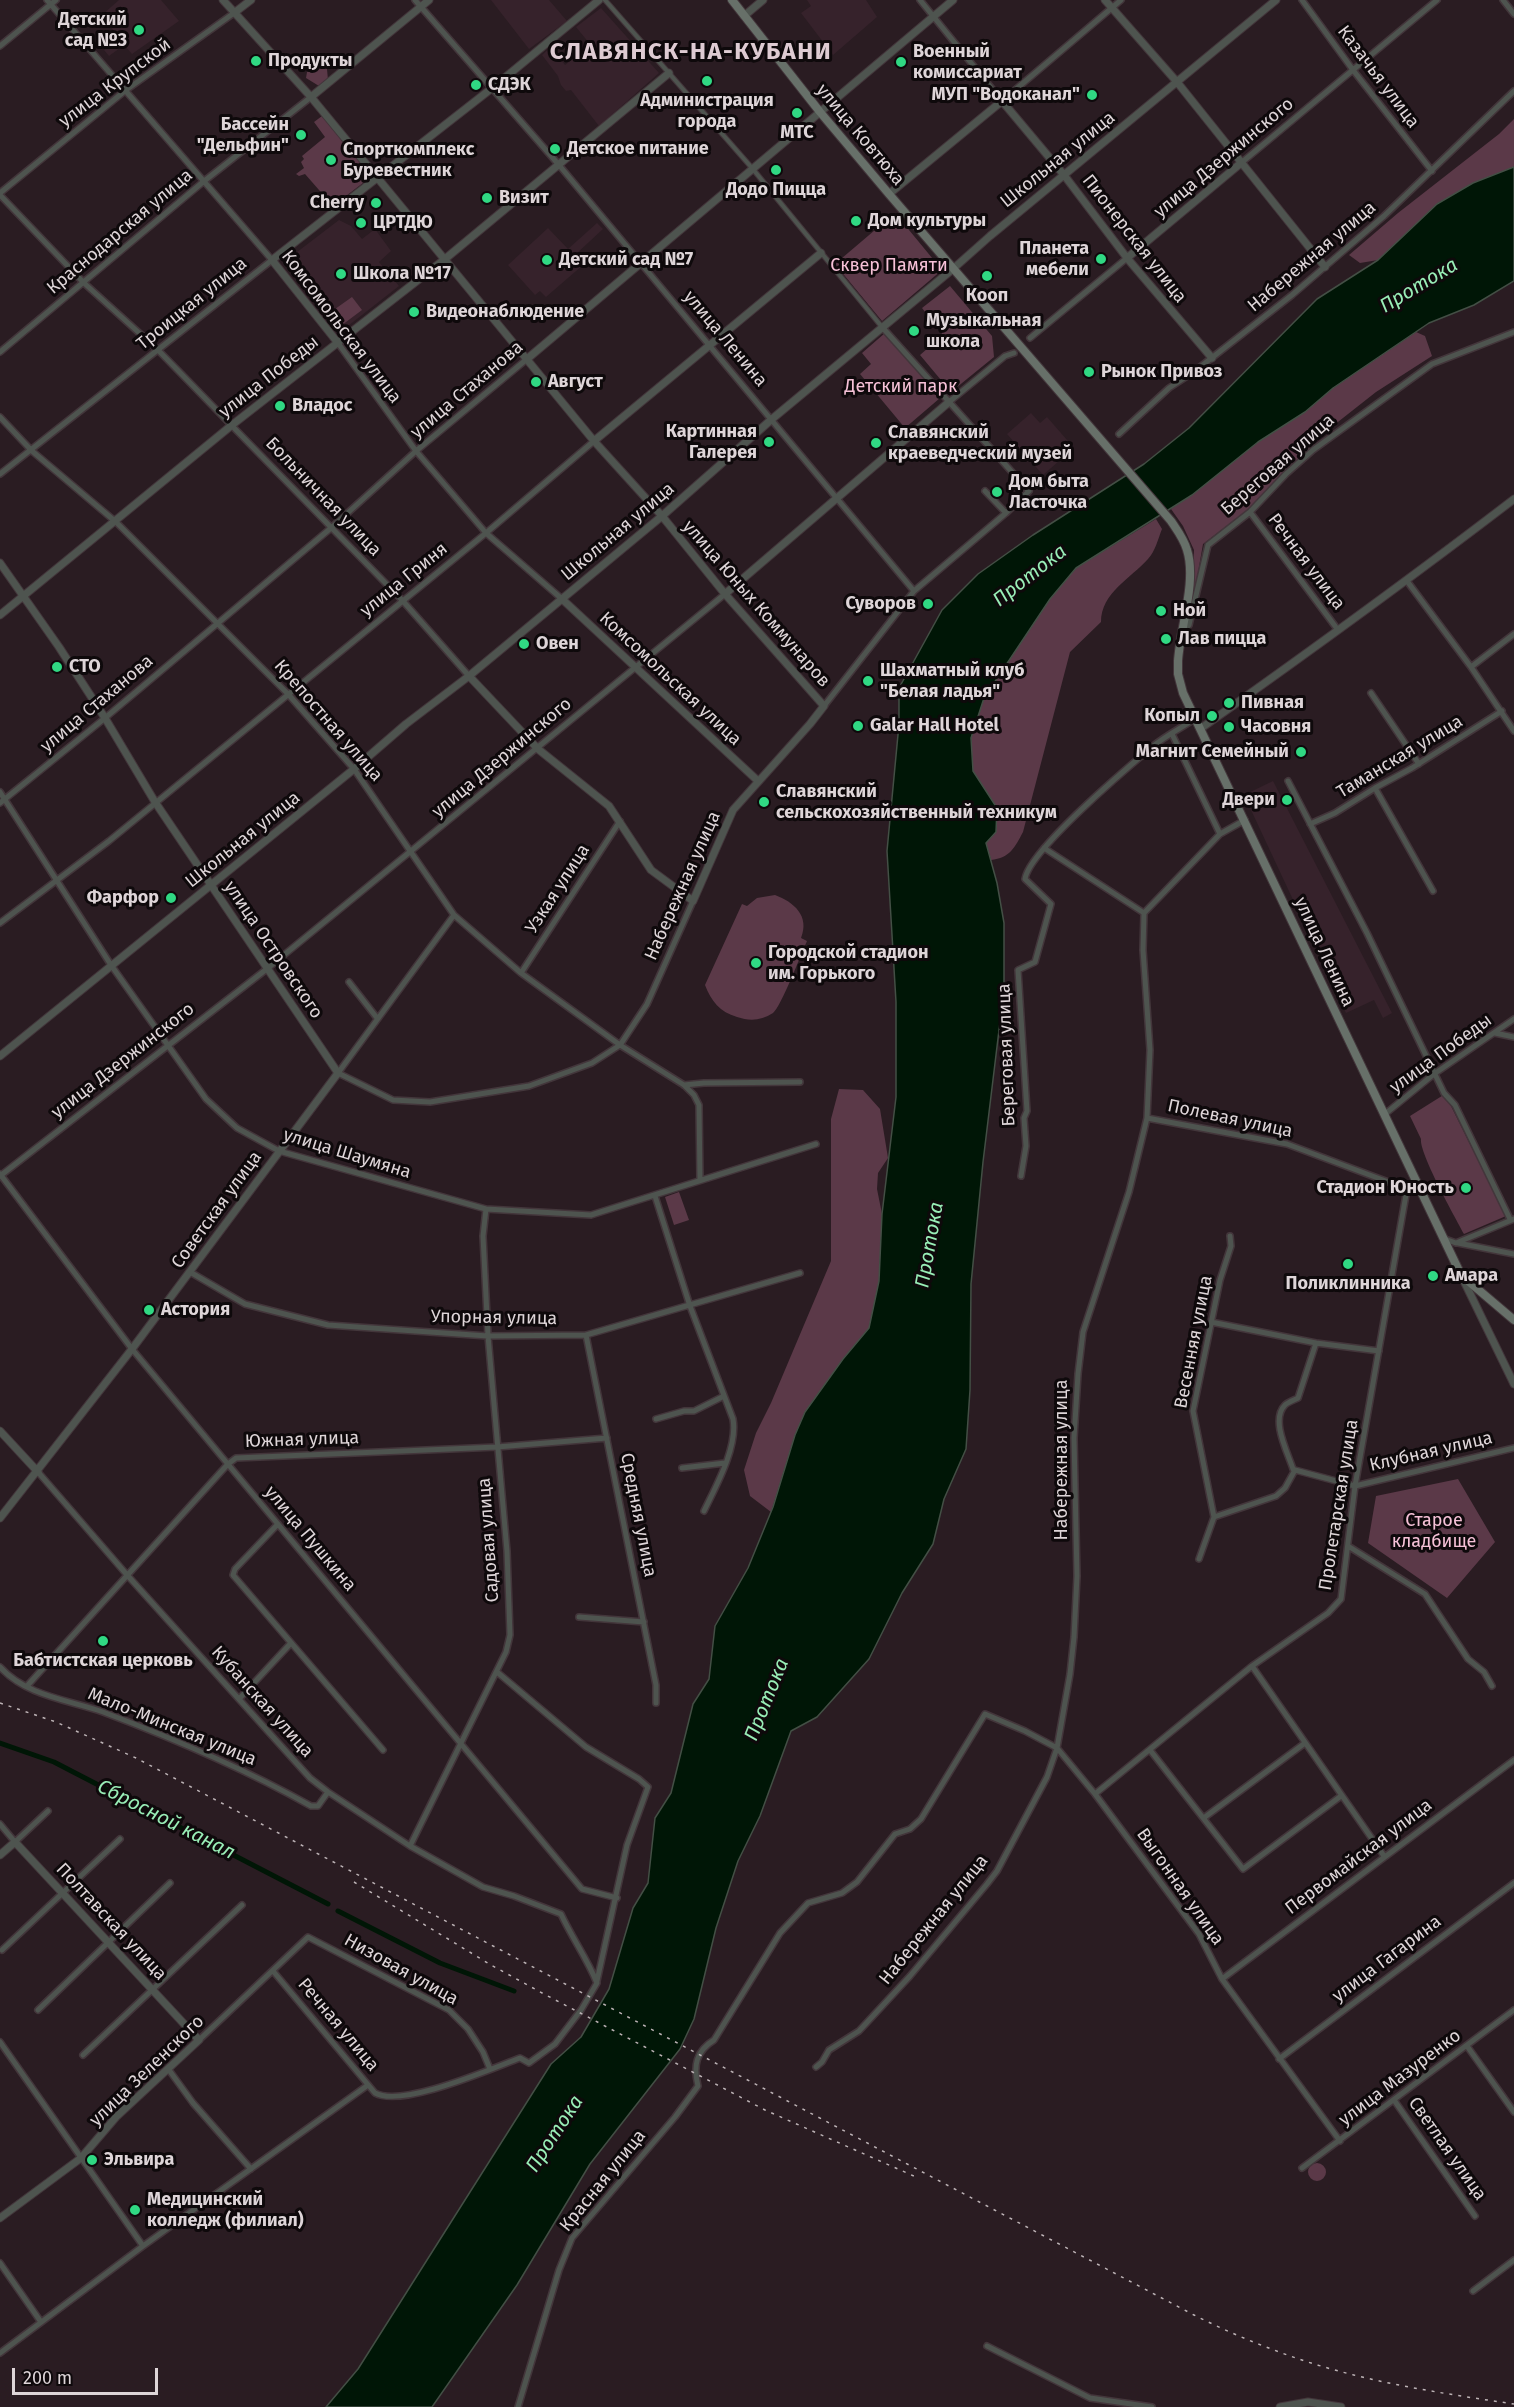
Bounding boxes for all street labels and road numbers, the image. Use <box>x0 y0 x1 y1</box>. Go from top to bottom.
street label: Казачья улица <box>1332 21 1424 133</box>
street label: улица Крупской <box>55 34 175 132</box>
street label: улица Ковтюха <box>811 80 909 190</box>
street label: улица Дзержинского <box>1150 93 1298 223</box>
street label: Школьная улица <box>996 107 1120 213</box>
street label: Краснодарская улица <box>43 165 197 299</box>
street label: Пионерская улица <box>1077 171 1191 307</box>
street label: Набережная улица <box>1243 197 1381 317</box>
street label: Комсомольская улица <box>276 246 406 408</box>
street label: Троицкая улица <box>133 253 251 355</box>
street label: улица Ленина <box>679 287 771 391</box>
street label: улица Победы <box>215 331 323 423</box>
street label: улица Стаханова <box>406 337 528 443</box>
street label: Береговая улица <box>1217 410 1339 520</box>
street label: Больничная улица <box>261 433 385 561</box>
street label: Школьная улица <box>557 478 679 586</box>
street label: Речная улица <box>1263 510 1349 614</box>
street label: улица Юных Коммунаров <box>678 516 834 692</box>
street label: улица Гриня <box>356 538 452 622</box>
street label: Комсомольская улица <box>595 608 745 750</box>
street label: улица Стаханова <box>36 651 158 757</box>
street label: Крепостная улица <box>269 656 387 786</box>
street label: улица Дзержинского <box>428 693 576 823</box>
street label: Таманская улица <box>1333 711 1467 803</box>
street label: Школьная улица <box>181 787 305 893</box>
street label: Набережная улица <box>640 808 726 964</box>
street label: Узкая улица <box>521 840 595 938</box>
street label: улица Островского <box>219 877 327 1023</box>
street label: улица Ленина <box>1289 894 1359 1010</box>
street label: Береговая улица <box>994 983 1020 1127</box>
street label: улица Дзержинского <box>47 998 199 1124</box>
street label: улица Победы <box>1386 1010 1496 1098</box>
street label: Полевая улица <box>1166 1095 1294 1143</box>
street label: улица Шаумяна <box>281 1124 413 1184</box>
street label: Советская улица <box>167 1147 267 1273</box>
street label: Весенняя улица <box>1171 1274 1217 1410</box>
street label: Упорная улица <box>431 1306 557 1330</box>
street label: Набережная улица <box>1051 1380 1073 1540</box>
street label: Пролетарская улица <box>1315 1418 1363 1592</box>
street label: Южная улица <box>245 1427 359 1453</box>
street label: Клубная улица <box>1367 1427 1495 1477</box>
street label: Средняя улица <box>615 1451 661 1579</box>
street label: Садовая улица <box>474 1477 504 1603</box>
street label: улица Пушкина <box>260 1482 360 1596</box>
street label: Кубанская улица <box>206 1642 318 1762</box>
street label: Мало-Минская улица <box>85 1683 259 1771</box>
street label: Первомайская улица <box>1281 1795 1437 1919</box>
street label: Выгонная улица <box>1132 1824 1228 1950</box>
street label: Набережная улица <box>875 1851 993 1989</box>
street label: Полтавская улица <box>51 1859 171 1985</box>
street label: улица Гагарина <box>1328 1911 1446 2007</box>
street label: Низовая улица <box>340 1930 462 2010</box>
street label: Речная улица <box>293 1974 383 2076</box>
street label: улица Зеленского <box>85 2011 209 2131</box>
street label: улица Мазуренко <box>1335 2025 1465 2131</box>
street label: Светлая улица <box>1403 2093 1491 2205</box>
street label: Красная улица <box>555 2126 651 2236</box>

